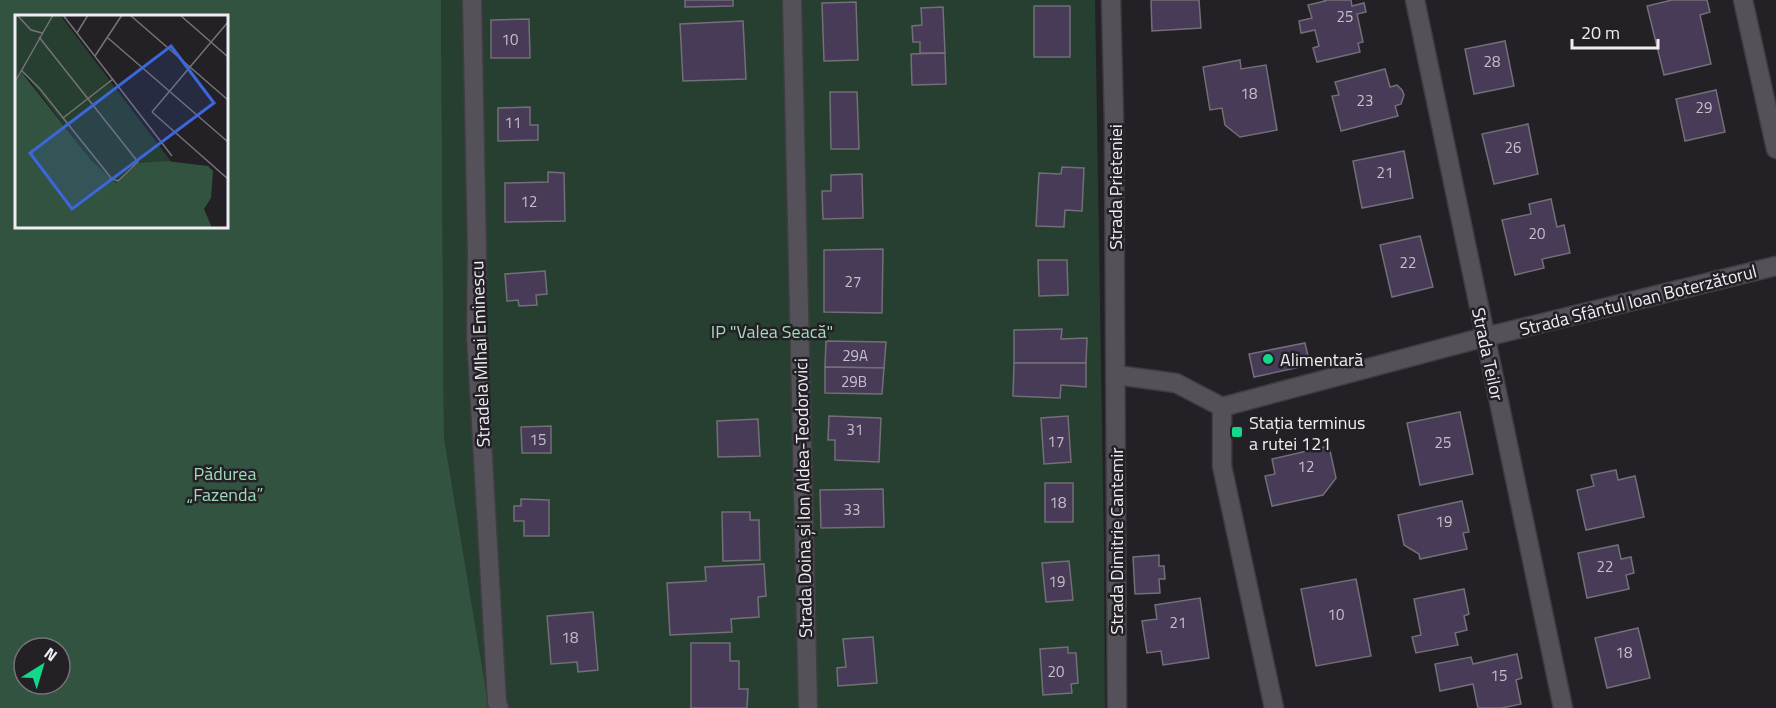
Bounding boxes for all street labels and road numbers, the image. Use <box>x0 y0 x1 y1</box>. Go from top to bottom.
street label: Strada Prieteniei <box>1102 124 1129 250</box>
street label: Strada Sfântul Ioan Boterzătorul <box>1517 257 1759 343</box>
street label: Stradela MIhai Eminescu <box>463 260 497 448</box>
street label: Strada Teilor <box>1465 305 1511 403</box>
street label: Strada Doina și Ion Aldea-Teodorovici <box>787 358 819 638</box>
street label: Strada Dimitrie Cantemir <box>1103 448 1130 634</box>

